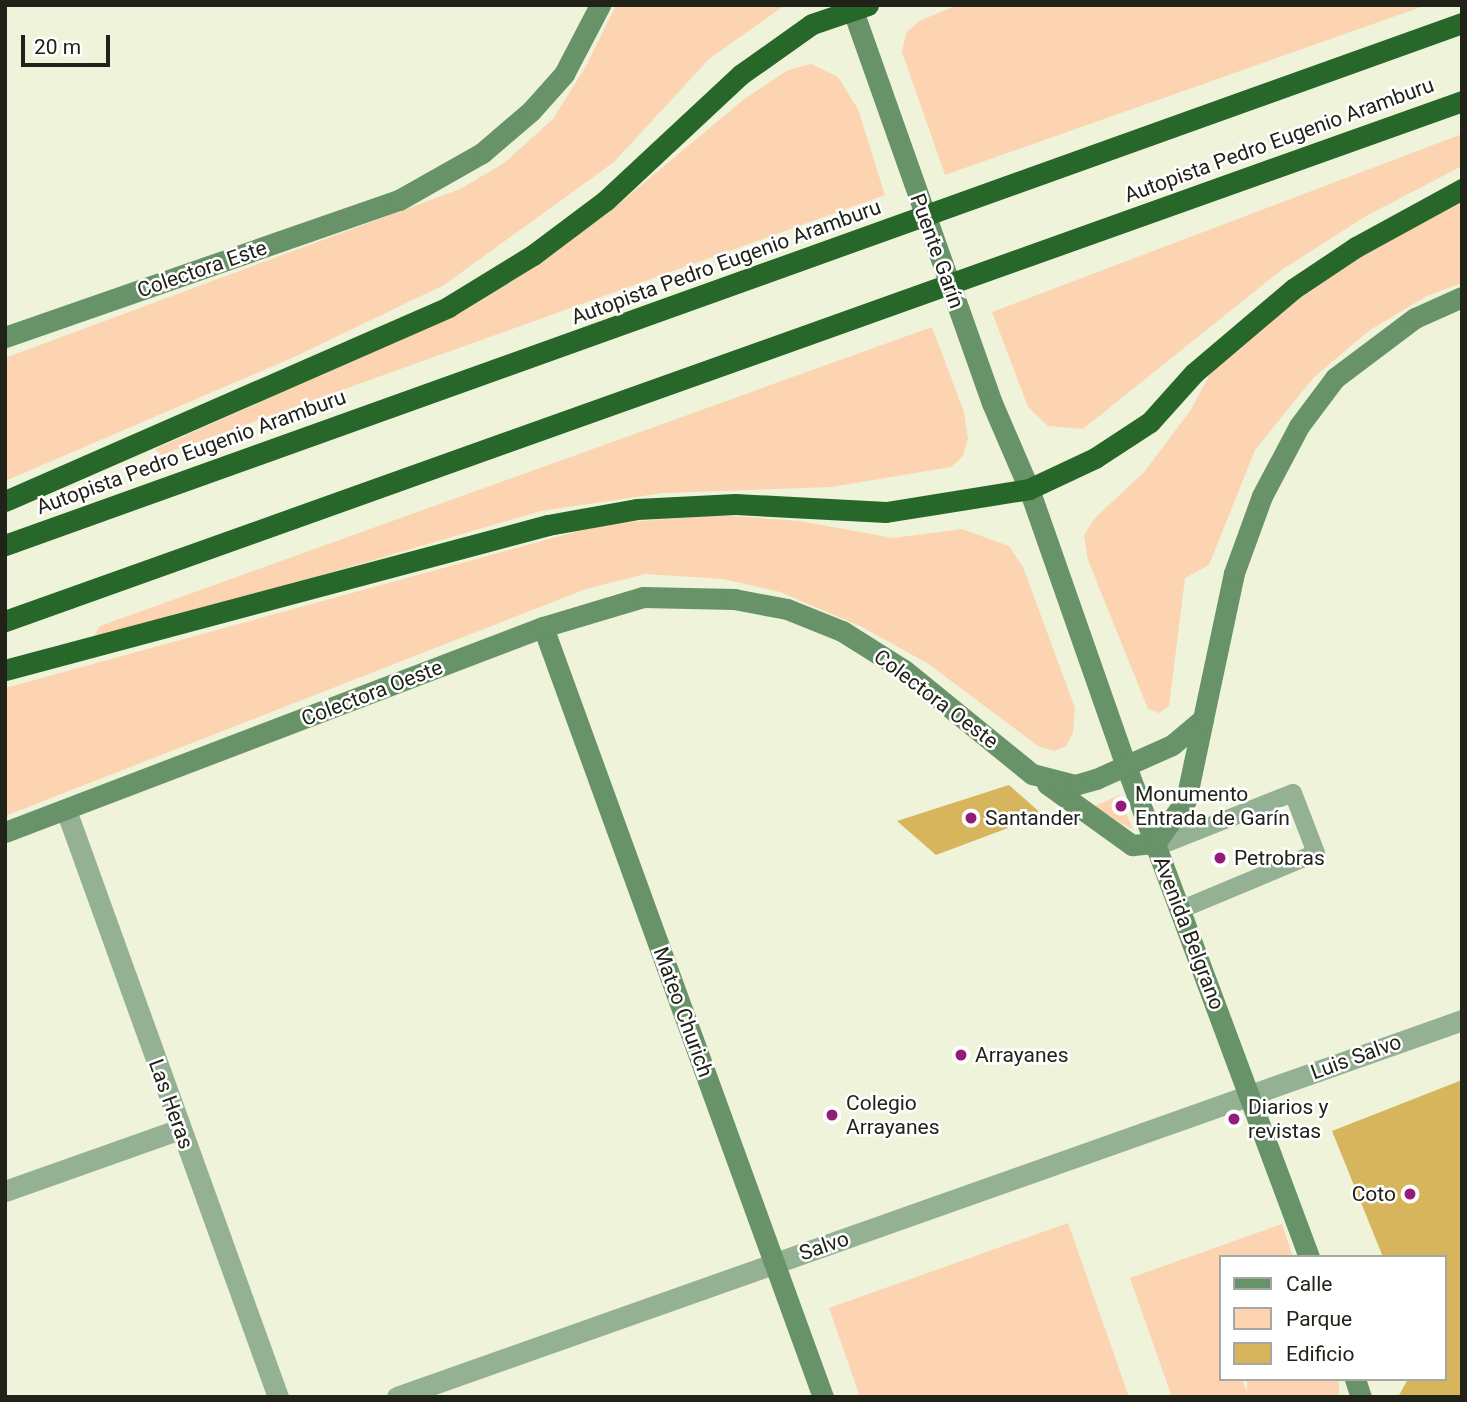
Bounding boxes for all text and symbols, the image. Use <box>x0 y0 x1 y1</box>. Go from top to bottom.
scale bar <box>24 21 114 65</box>
text: 20 m <box>34 35 81 59</box>
street label: Autopista Pedro Eugenio Aramburu <box>1121 72 1437 208</box>
street label: Puente Garín <box>905 190 969 312</box>
street label: Autopista Pedro Eugenio Aramburu <box>568 194 884 330</box>
street label: Colectora Este <box>134 235 270 303</box>
street label: Autopista Pedro Eugenio Aramburu <box>33 384 349 520</box>
street label: Colectora Oeste <box>869 644 1003 754</box>
street label: Colectora Oeste <box>298 654 446 732</box>
place label: Monumento Entrada de Garín <box>1135 781 1290 831</box>
marker: Monumento Entrada de Garín <box>1113 798 1129 814</box>
place label: Santander <box>985 805 1080 831</box>
marker: Santander <box>963 810 979 826</box>
place label: Petrobras <box>1234 845 1325 871</box>
marker: Petrobras <box>1212 850 1228 866</box>
street label: Avenida Belgrano <box>1148 853 1230 1013</box>
street label: Mateo Churich <box>648 944 718 1080</box>
street label: Luis Salvo <box>1307 1029 1405 1085</box>
place label: Arrayanes <box>975 1042 1069 1068</box>
marker: Arrayanes <box>953 1047 969 1063</box>
street label: Las Heras <box>143 1056 199 1152</box>
place label: Colegio Arrayanes <box>846 1090 940 1140</box>
place label: Diarios y revistas <box>1248 1094 1328 1144</box>
marker: Colegio Arrayanes <box>824 1107 840 1123</box>
marker: Diarios y revistas <box>1226 1111 1242 1127</box>
place label: Coto <box>1352 1181 1396 1207</box>
marker: Coto <box>1402 1186 1418 1202</box>
street label: Salvo <box>796 1226 852 1266</box>
legend <box>1218 1255 1446 1381</box>
text: Calle <box>1286 1272 1332 1296</box>
text: Parque <box>1286 1307 1352 1331</box>
text: Edificio <box>1286 1342 1354 1366</box>

